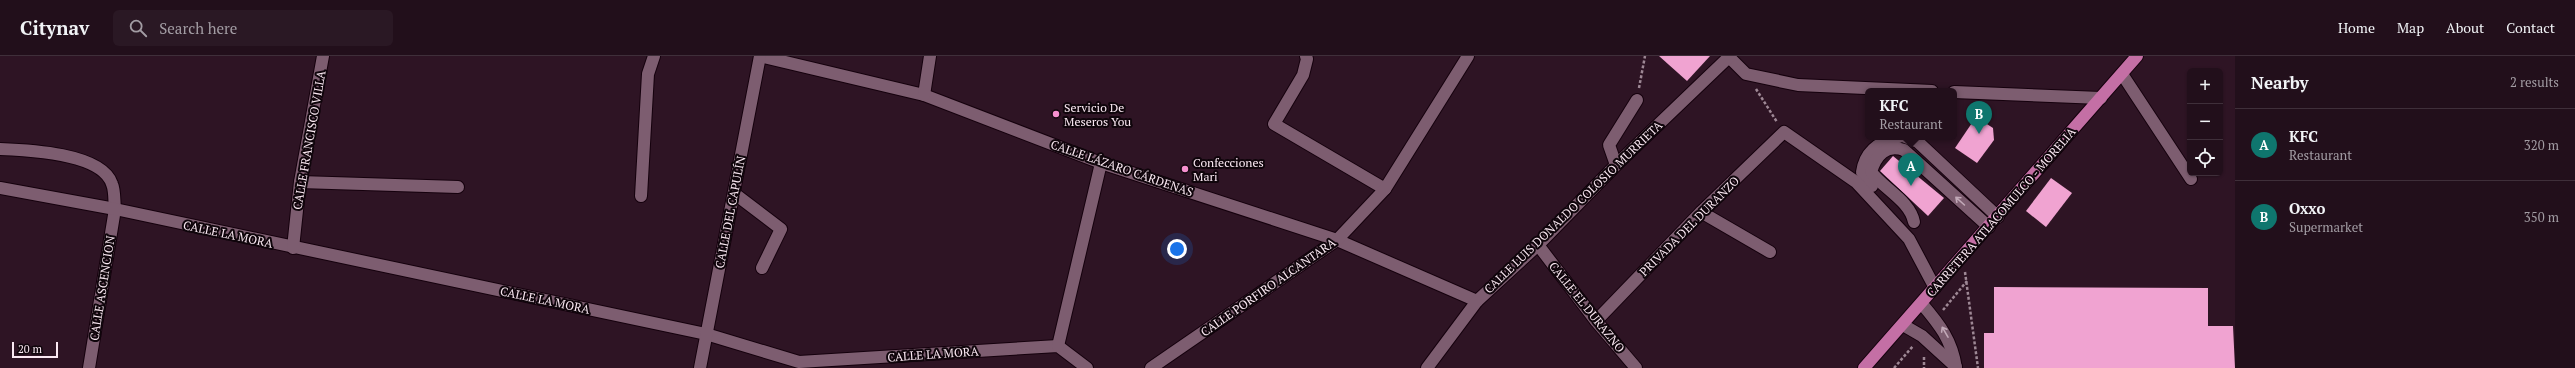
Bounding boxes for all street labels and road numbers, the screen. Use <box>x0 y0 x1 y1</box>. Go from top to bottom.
street label: CALLE FRANCISCO VILLA <box>289 69 329 211</box>
street label: CALLE LUIS DONALDO COLOSIO MURRIETA <box>1481 117 1666 296</box>
street label: CARRETERA ATLACOMULCO - MORELIA <box>1923 124 2079 300</box>
street label: CALLE LÁZARO CÁRDENAS <box>1049 137 1195 199</box>
street label: CALLE DEL CAPULÍN <box>712 154 748 269</box>
street label: PRIVADA DEL DURANZO <box>1636 173 1742 279</box>
street label: CALLE LA MORA <box>182 217 275 251</box>
street label: CALLE ASCENCION <box>86 234 118 342</box>
street label: CALLE PORFIRO ALCANTARA <box>1198 234 1339 339</box>
street label: CALLE EL DURAZNO <box>1546 259 1628 355</box>
street label: CALLE LA MORA <box>499 283 592 317</box>
street label: CALLE LA MORA <box>887 343 980 365</box>

